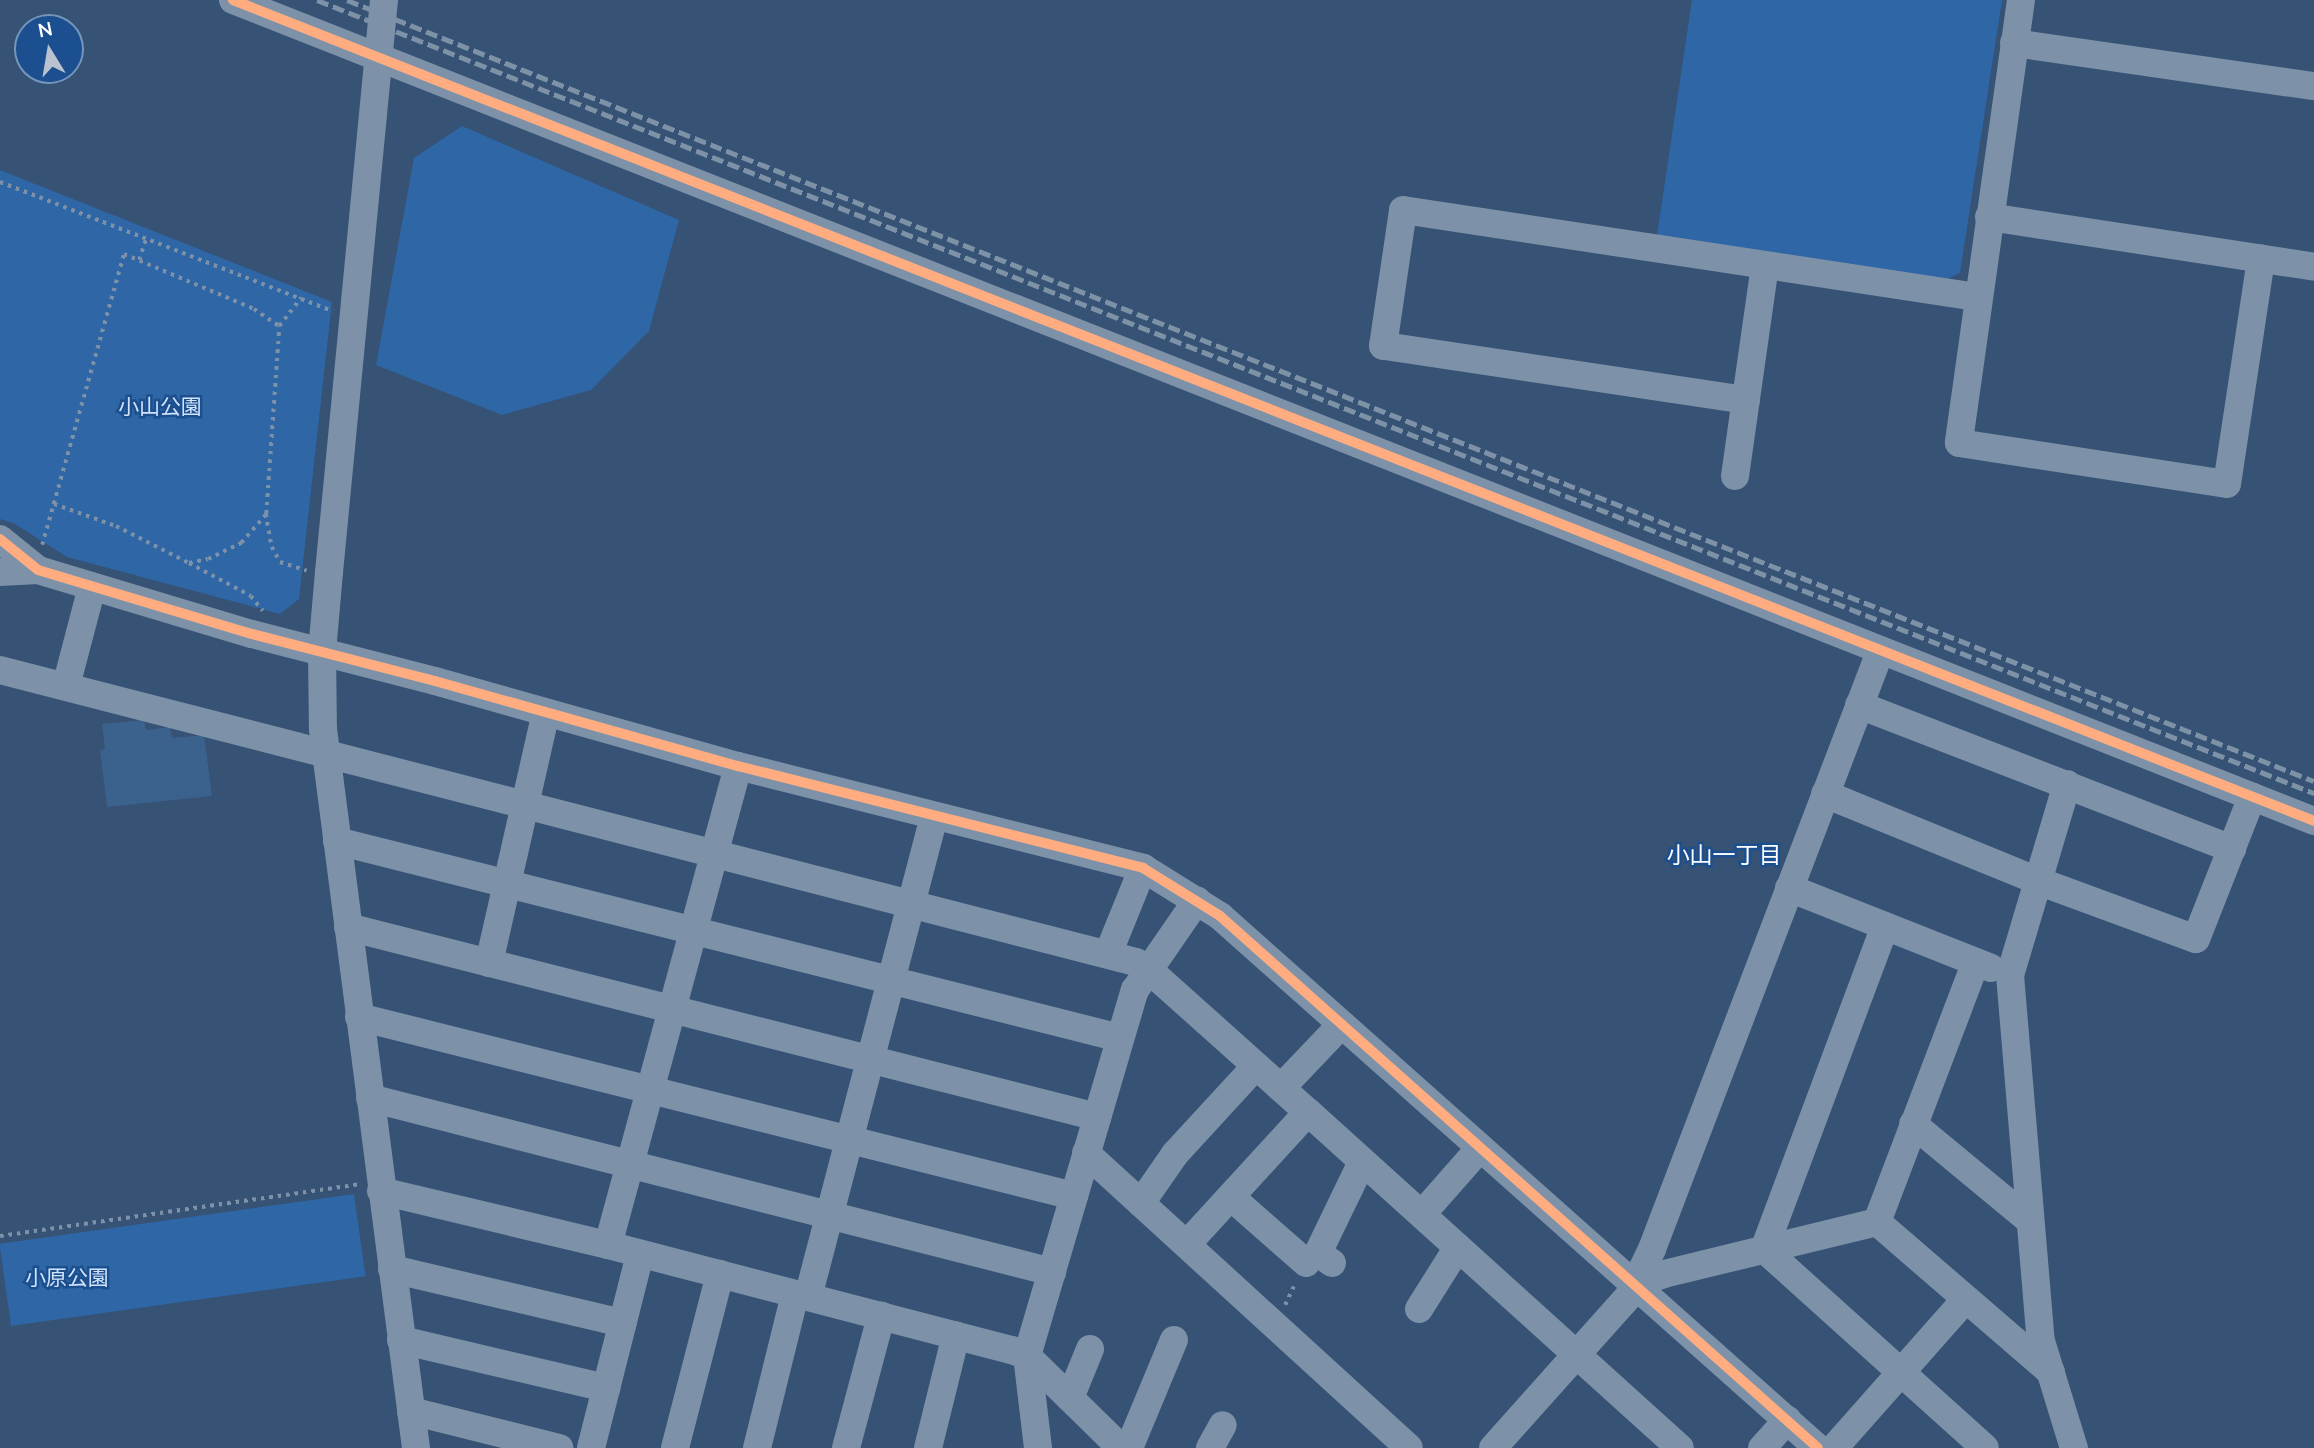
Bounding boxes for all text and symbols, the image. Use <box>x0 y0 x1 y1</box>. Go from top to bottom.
north arrow <box>14 14 84 84</box>
text: N <box>36 16 55 44</box>
park label: 小山公園 <box>118 394 202 420</box>
district label: 小山一丁目 <box>1667 842 1781 870</box>
park label: 小原公園 <box>25 1265 109 1291</box>

